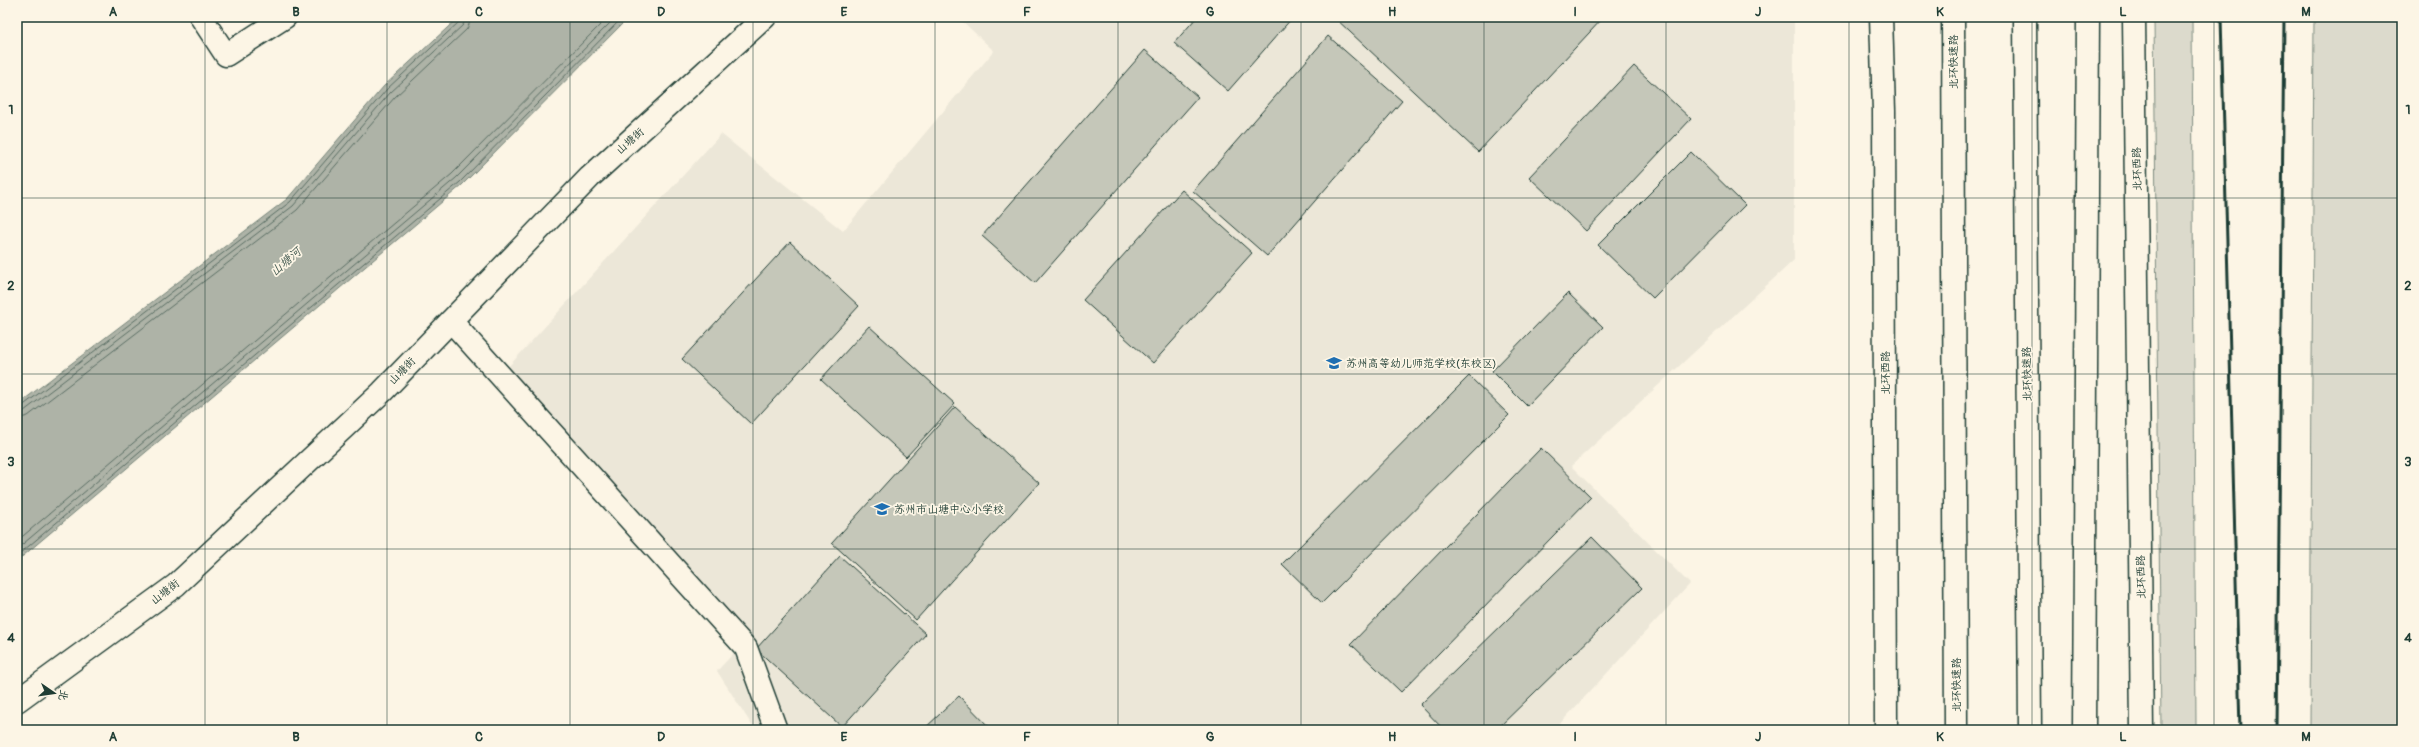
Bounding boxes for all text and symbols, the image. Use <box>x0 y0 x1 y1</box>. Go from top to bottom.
text: A <box>109 4 118 20</box>
text: B <box>292 4 300 20</box>
text: C <box>475 4 483 20</box>
text: D <box>657 4 665 20</box>
text: E <box>841 4 848 20</box>
text: F <box>1023 4 1031 20</box>
text: G <box>1206 4 1215 20</box>
text: H <box>1388 4 1396 20</box>
text: I <box>1573 4 1577 20</box>
text: J <box>1755 4 1761 20</box>
text: K <box>1936 4 1944 20</box>
text: L <box>2119 4 2127 20</box>
text: M <box>2301 4 2311 20</box>
street label: 北环快速路 <box>1947 35 1960 90</box>
text: 1 <box>8 102 14 118</box>
text: 1 <box>2405 102 2411 118</box>
street label: 山塘街 <box>613 124 647 157</box>
street label: 北环西路 <box>2130 147 2144 191</box>
water label: 山塘河 <box>267 243 306 279</box>
text: 2 <box>7 278 15 294</box>
text: 2 <box>2404 278 2412 294</box>
street label: 北环快速路 <box>2020 346 2034 402</box>
street label: 北环西路 <box>1879 351 1892 395</box>
street label: 山塘街 <box>386 354 419 387</box>
school or university icon: 苏州高等幼儿师范学校(东校区) <box>1325 354 1343 372</box>
place label: 苏州高等幼儿师范学校(东校区) <box>1346 357 1496 370</box>
text: 3 <box>7 454 15 470</box>
text: 3 <box>2404 454 2412 470</box>
school or university icon: 苏州市山塘中心小学校 <box>873 500 891 518</box>
place label: 苏州市山塘中心小学校 <box>894 503 1004 516</box>
street label: 北环西路 <box>2134 555 2148 599</box>
street label: 山塘街 <box>148 576 183 607</box>
text: 4 <box>7 630 15 646</box>
text: 4 <box>2404 630 2412 646</box>
street label: 北环快速路 <box>1950 658 1963 713</box>
north arrow <box>34 673 74 713</box>
text: 北 <box>56 688 71 702</box>
text: A <box>109 729 118 745</box>
text: B <box>292 729 300 745</box>
text: C <box>475 729 483 745</box>
text: D <box>657 729 665 745</box>
text: E <box>841 729 848 745</box>
text: F <box>1023 729 1031 745</box>
text: G <box>1206 729 1215 745</box>
text: H <box>1388 729 1396 745</box>
text: I <box>1573 729 1577 745</box>
text: J <box>1755 729 1761 745</box>
text: K <box>1936 729 1944 745</box>
text: L <box>2119 729 2127 745</box>
text: M <box>2301 729 2311 745</box>

